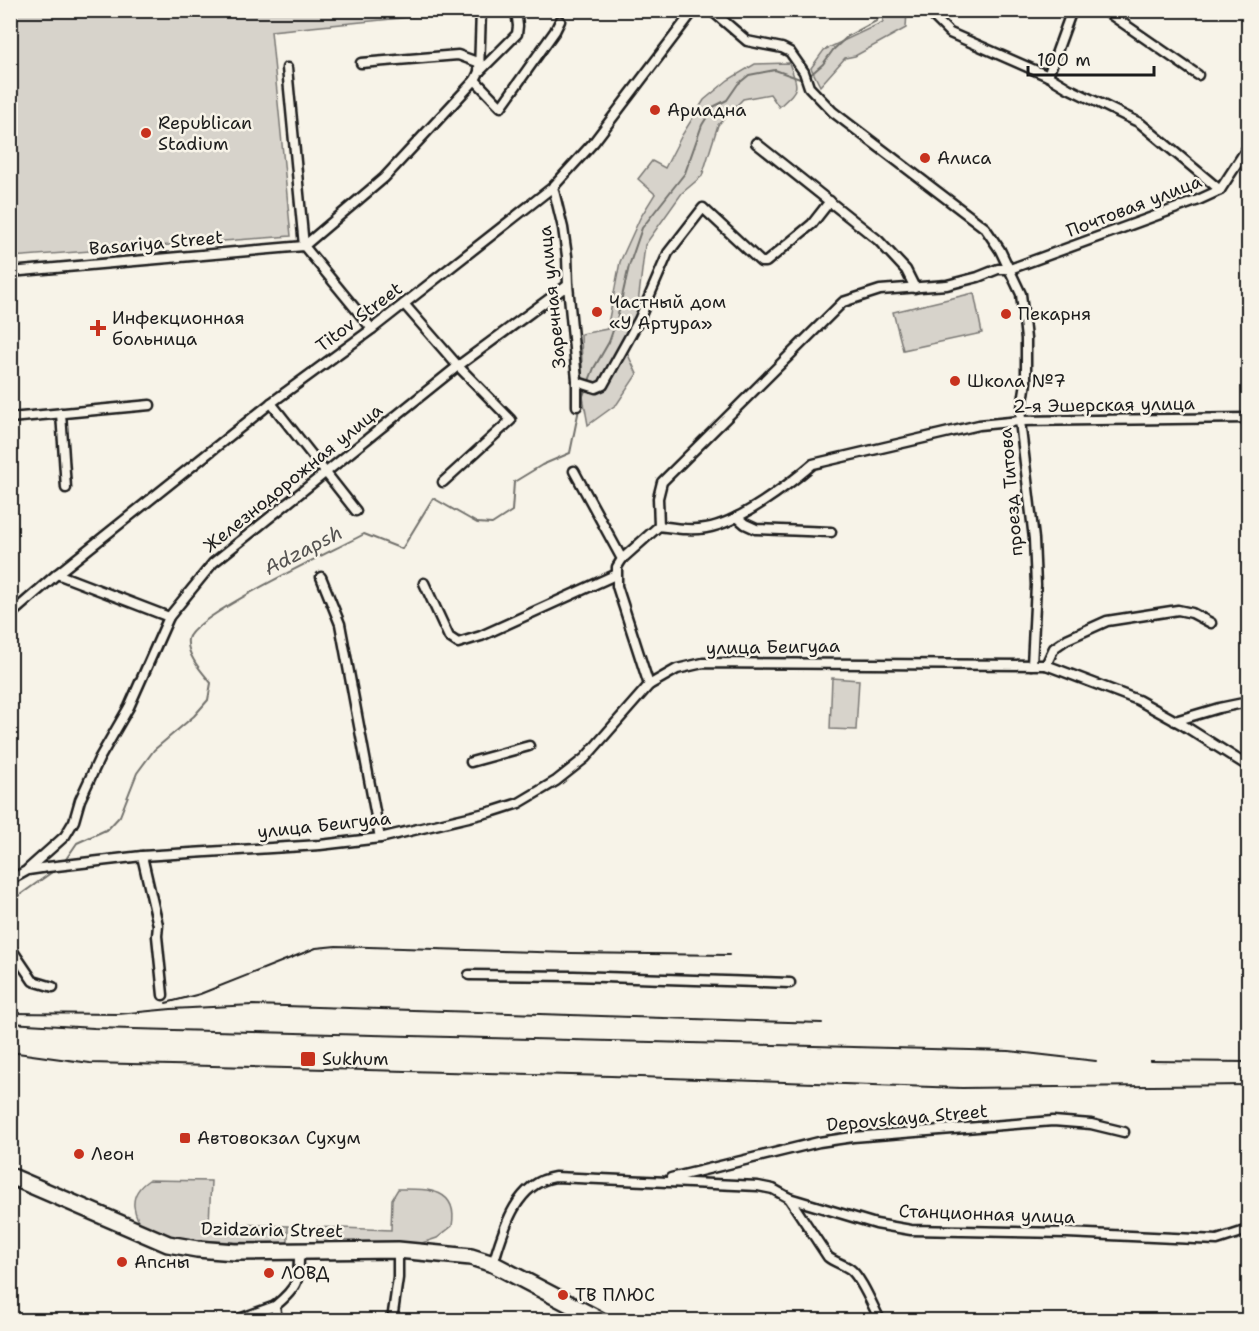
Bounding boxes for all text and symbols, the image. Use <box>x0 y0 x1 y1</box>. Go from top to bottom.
scale bar <box>1028 39 1154 77</box>
text: 100 m <box>1037 48 1091 72</box>
place label: Ариадна <box>667 98 746 122</box>
marker: Ариадна <box>648 103 662 117</box>
place label: Republican Stadium <box>158 111 252 156</box>
marker: Republican Stadium <box>139 126 153 140</box>
place label: Алиса <box>937 146 991 170</box>
marker: Алиса <box>918 151 932 165</box>
street label: Почтовая улица <box>1063 169 1205 243</box>
street label: Заречная улица <box>533 224 571 370</box>
street label: Basariya Street <box>88 225 224 261</box>
street label: Titov Street <box>311 276 407 357</box>
place label: Частный дом «У Артура» <box>609 290 726 335</box>
place label: Пекарня <box>1018 302 1091 326</box>
marker: Частный дом «У Артура» <box>590 305 604 319</box>
place label: Инфекционная больница <box>112 306 245 351</box>
marker: Пекарня <box>999 307 1013 321</box>
marker: Инфекционная больница <box>89 319 107 337</box>
place label: Школа №7 <box>967 369 1066 393</box>
marker: Школа №7 <box>948 374 962 388</box>
street label: 2-я Эшерская улица <box>1013 391 1195 419</box>
street label: Железнодорожная улица <box>199 398 387 558</box>
street label: проезд Титова <box>993 427 1029 557</box>
water label: Adzapsh <box>259 519 347 581</box>
street label: улица Беигуаа <box>706 634 840 660</box>
street label: улица Беигуаа <box>256 806 392 844</box>
place label: Sukhum <box>322 1047 389 1071</box>
marker: Sukhum <box>299 1050 317 1068</box>
street label: Depovskaya Street <box>825 1099 989 1137</box>
place label: Автовокзал Сухум <box>197 1126 361 1150</box>
marker: Автовокзал Сухум <box>178 1131 192 1145</box>
place label: Леон <box>91 1142 134 1166</box>
marker: Леон <box>72 1147 86 1161</box>
street label: Станционная улица <box>898 1199 1076 1229</box>
street label: Dzidzaria Street <box>201 1217 343 1243</box>
place label: Апсны <box>134 1250 190 1274</box>
marker: Апсны <box>115 1255 129 1269</box>
place label: ЛОВД <box>281 1261 330 1285</box>
marker: ЛОВД <box>262 1266 276 1280</box>
place label: ТВ ПЛЮС <box>575 1283 655 1307</box>
marker: ТВ ПЛЮС <box>556 1288 570 1302</box>

